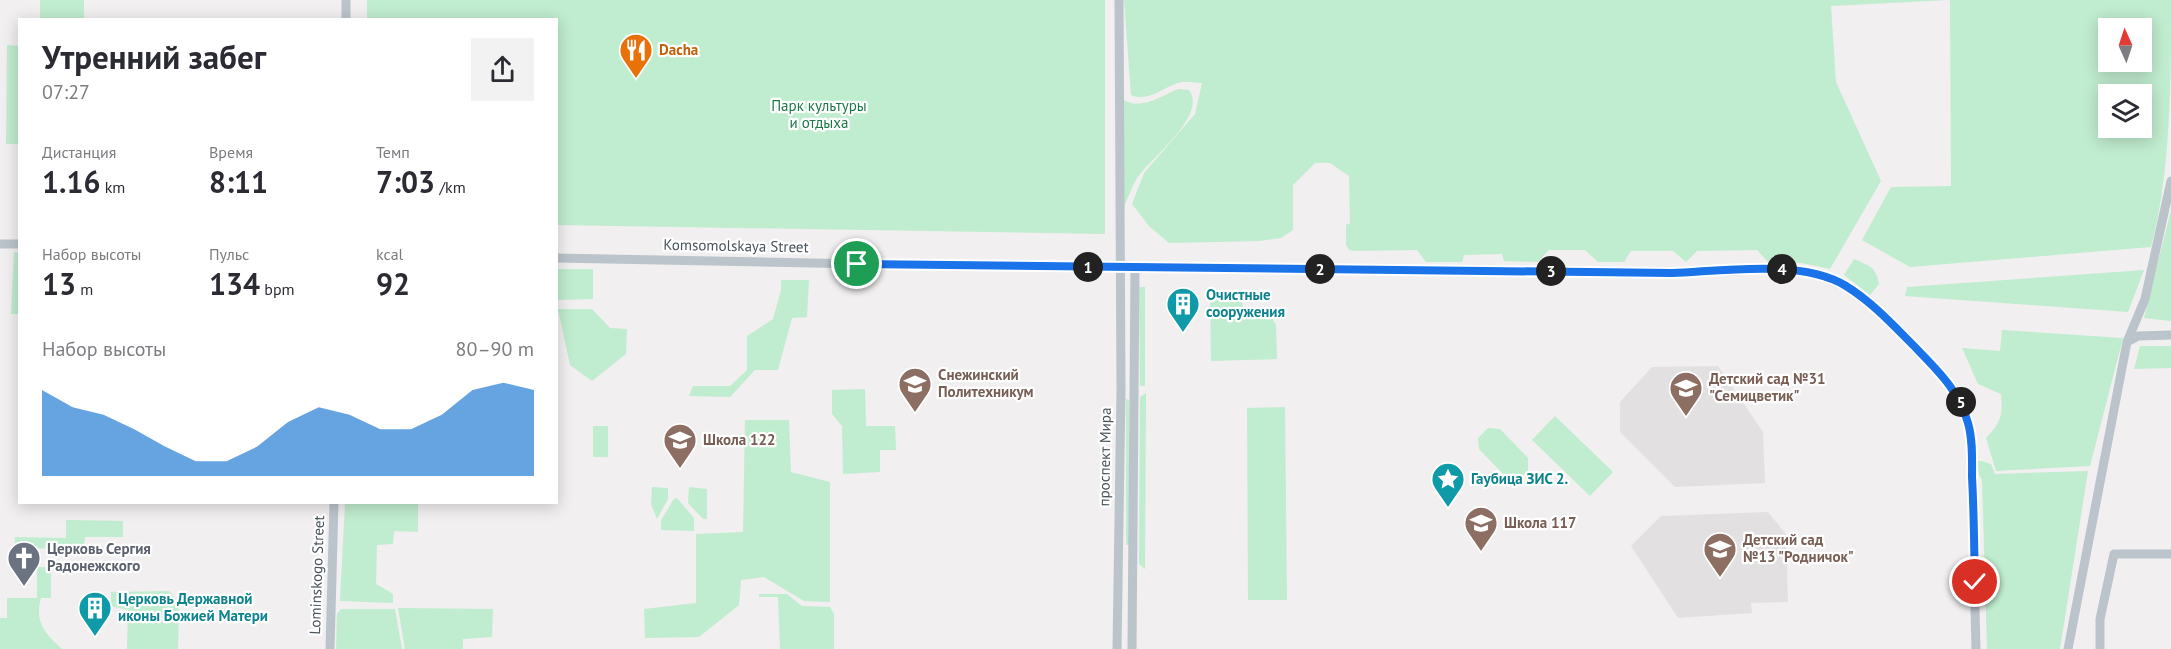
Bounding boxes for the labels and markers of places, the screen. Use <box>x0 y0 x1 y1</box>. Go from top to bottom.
restaurant icon: Dacha <box>618 32 654 79</box>
place label: Dacha <box>659 40 698 59</box>
pin <box>831 238 882 289</box>
pin: 1 <box>1073 252 1103 282</box>
pin: 2 <box>1305 254 1335 284</box>
pin: 4 <box>1767 254 1797 284</box>
pin: 3 <box>1536 256 1566 286</box>
place label: Очистные сооружения <box>1206 285 1285 321</box>
building icon: Очистные сооружения <box>1165 286 1201 333</box>
place label: Снежинский Политехникум <box>938 365 1034 401</box>
school or university icon: Снежинский Политехникум <box>897 366 933 413</box>
place label: Детский сад №31 "Семицветик" <box>1709 369 1826 405</box>
school or university icon: Детский сад №31 "Семицветик" <box>1668 370 1704 417</box>
pin: 5 <box>1946 387 1976 417</box>
school or university icon: Школа 122 <box>662 422 698 469</box>
place label: Школа 122 <box>703 430 776 449</box>
place icon: Гаубица ЗИС 2. <box>1430 461 1466 508</box>
place label: Гаубица ЗИС 2. <box>1471 469 1569 488</box>
school or university icon: Школа 117 <box>1463 505 1499 552</box>
place label: Школа 117 <box>1504 513 1577 532</box>
place label: Детский сад №13 "Родничок" <box>1743 530 1854 566</box>
school or university icon: Детский сад №13 "Родничок" <box>1702 531 1738 578</box>
place label: Церковь Сергия Радонежского <box>47 539 151 575</box>
church icon: Церковь Сергия Радонежского <box>6 540 42 587</box>
pin <box>1949 556 2000 607</box>
place label: Церковь Державной иконы Божией Матери <box>118 589 268 625</box>
building icon: Церковь Державной иконы Божией Матери <box>77 590 113 637</box>

